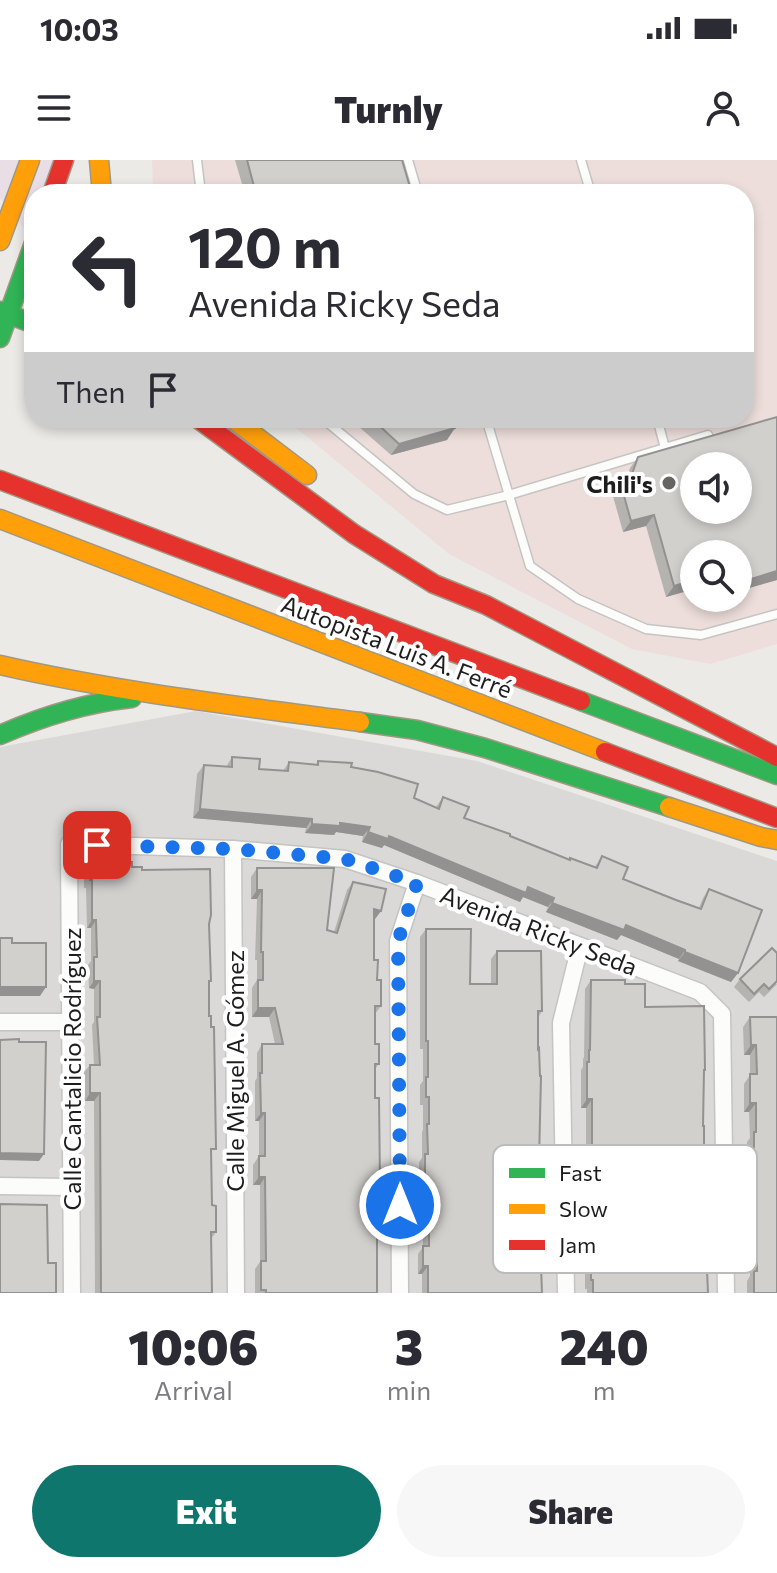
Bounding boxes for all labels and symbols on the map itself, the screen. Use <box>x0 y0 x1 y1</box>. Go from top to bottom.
place label: Chili's <box>586 469 653 498</box>
marker: Chili's <box>660 474 678 492</box>
street label: Autopista Luis A. Ferré <box>277 589 517 703</box>
pin <box>63 811 131 879</box>
street label: Avenida Ricky Seda <box>437 879 641 981</box>
street label: Calle Cantalicio Rodríguez <box>57 927 86 1211</box>
street label: Calle Miguel A. Gómez <box>220 950 249 1192</box>
legend <box>493 1145 757 1273</box>
text: Fast <box>559 1159 602 1186</box>
position arrow <box>358 1163 442 1247</box>
text: Slow <box>559 1195 608 1222</box>
text: Jam <box>559 1231 596 1258</box>

